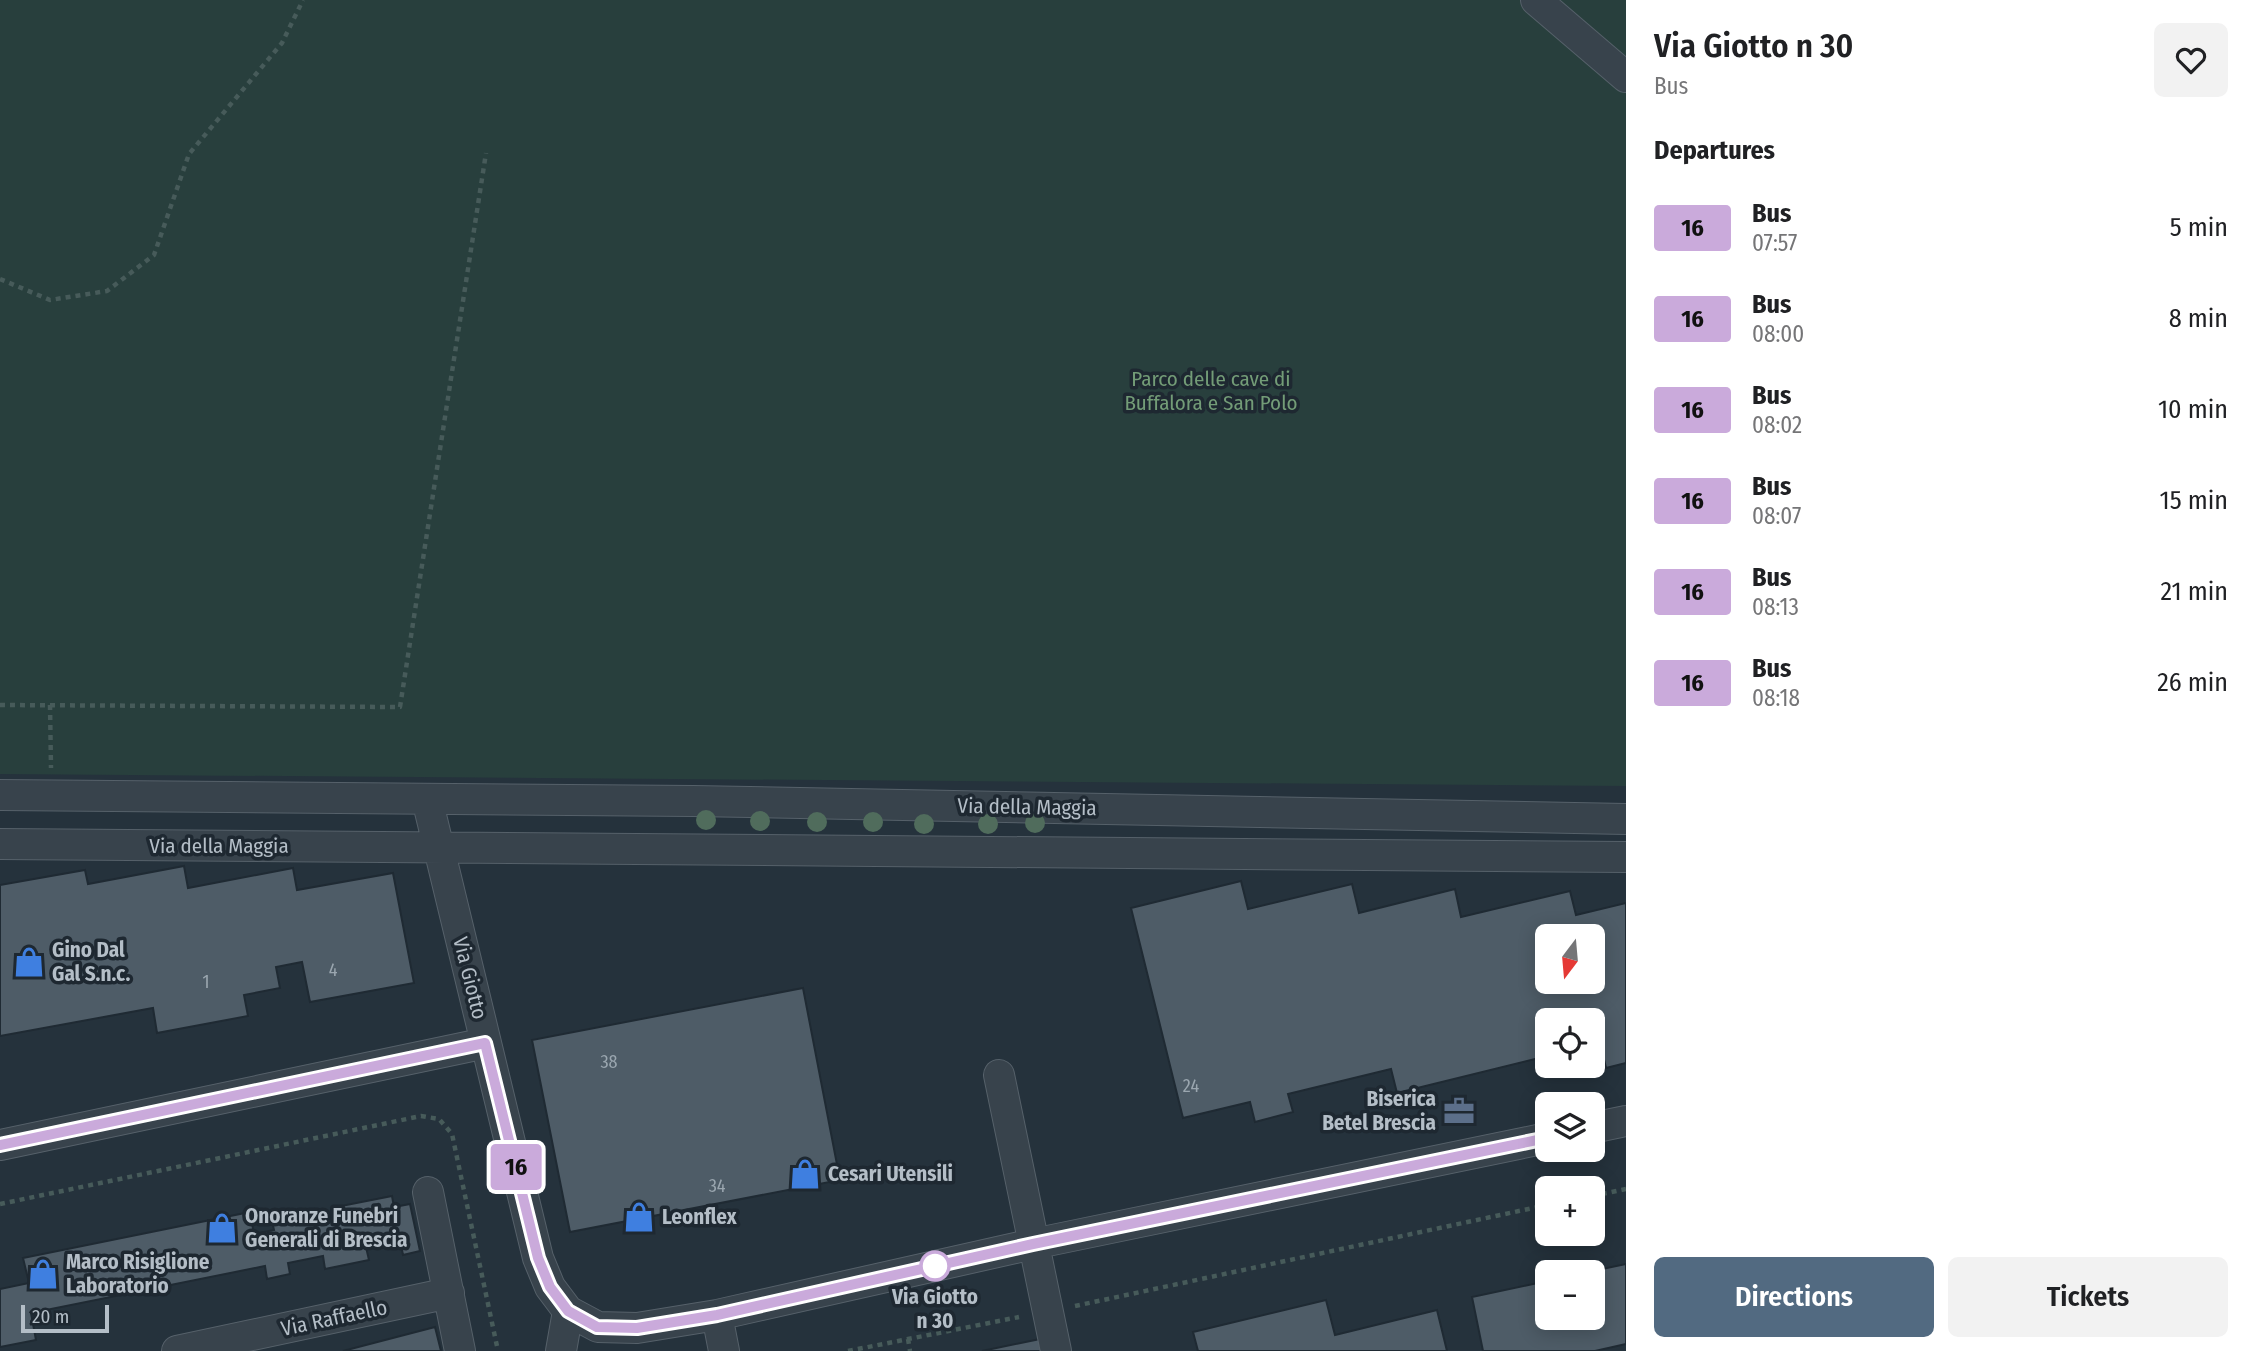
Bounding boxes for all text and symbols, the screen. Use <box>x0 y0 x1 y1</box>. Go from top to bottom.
button: heart <box>2154 23 2228 97</box>
text: Via Giotto n 30 <box>1654 26 1853 66</box>
text: Bus <box>1654 72 1688 100</box>
text: Departures <box>1654 135 1775 166</box>
text: Bus <box>1752 198 1791 229</box>
text: 5 min <box>2170 212 2228 243</box>
text: 16 <box>1681 214 1704 242</box>
text: 07:57 <box>1752 229 1797 257</box>
text: Bus <box>1752 289 1791 320</box>
text: 8 min <box>2169 303 2228 334</box>
text: 16 <box>1681 305 1704 333</box>
text: 08:00 <box>1752 320 1804 348</box>
park label: Parco delle cave di Buffalora e San Polo <box>1124 366 1298 416</box>
text: Bus <box>1752 380 1791 411</box>
text: 10 min <box>2158 394 2228 425</box>
text: 16 <box>1681 396 1704 424</box>
text: 08:02 <box>1752 411 1802 439</box>
text: Bus <box>1752 471 1791 502</box>
text: 15 min <box>2160 485 2228 516</box>
text: 16 <box>1681 487 1704 515</box>
text: 08:07 <box>1752 502 1801 530</box>
text: Bus <box>1752 562 1791 593</box>
text: 21 min <box>2161 576 2228 607</box>
text: 16 <box>1681 578 1704 606</box>
text: 08:13 <box>1752 593 1799 621</box>
text: Bus <box>1752 653 1791 684</box>
text: 26 min <box>2157 667 2228 698</box>
text: 16 <box>1681 669 1704 697</box>
text: 08:18 <box>1752 684 1800 712</box>
street label: Via della Maggia <box>957 793 1097 821</box>
street label: Via della Maggia <box>149 833 289 859</box>
north arrow <box>1535 924 1605 994</box>
map controls <box>1535 924 1605 1330</box>
street label: Via Giotto <box>447 934 493 1022</box>
place label: Gino Dal Gal S.n.c. <box>52 937 130 987</box>
shop icon: Gino Dal Gal S.n.c. <box>12 945 46 979</box>
house number: 4 <box>329 959 338 981</box>
house number: 1 <box>202 971 210 993</box>
button: locate <box>1535 1008 1605 1078</box>
house number: 38 <box>600 1051 618 1073</box>
house number: 24 <box>1183 1075 1199 1097</box>
place label: Biserica Betel Brescia <box>1322 1086 1436 1136</box>
button: layers <box>1535 1092 1605 1162</box>
office icon: Biserica Betel Brescia <box>1442 1094 1476 1128</box>
line badge: 16 <box>484 1144 548 1190</box>
text: 16 <box>505 1153 527 1181</box>
shop icon: Cesari Utensili <box>788 1157 822 1191</box>
place label: Cesari Utensili <box>828 1161 953 1187</box>
house number: 34 <box>709 1175 726 1197</box>
button: + <box>1535 1176 1605 1246</box>
shop icon: Leonflex <box>622 1200 656 1234</box>
place label: Onoranze Funebri Generali di Brescia <box>245 1203 408 1253</box>
place label: Leonflex <box>662 1204 738 1230</box>
shop icon: Onoranze Funebri Generali di Brescia <box>205 1211 239 1245</box>
place label: Marco Risiglione Laboratorio <box>66 1249 210 1299</box>
marker: Via Giotto n 30 <box>920 1251 950 1281</box>
shop icon: Marco Risiglione Laboratorio <box>26 1257 60 1291</box>
button: Directions <box>1654 1257 1934 1337</box>
button: Tickets <box>1948 1257 2228 1337</box>
button: − <box>1535 1260 1605 1330</box>
place label: Via Giotto n 30 <box>891 1284 978 1334</box>
street label: Via Raffaello <box>279 1294 389 1342</box>
scale bar <box>21 1302 108 1334</box>
text: 20 m <box>32 1305 69 1328</box>

